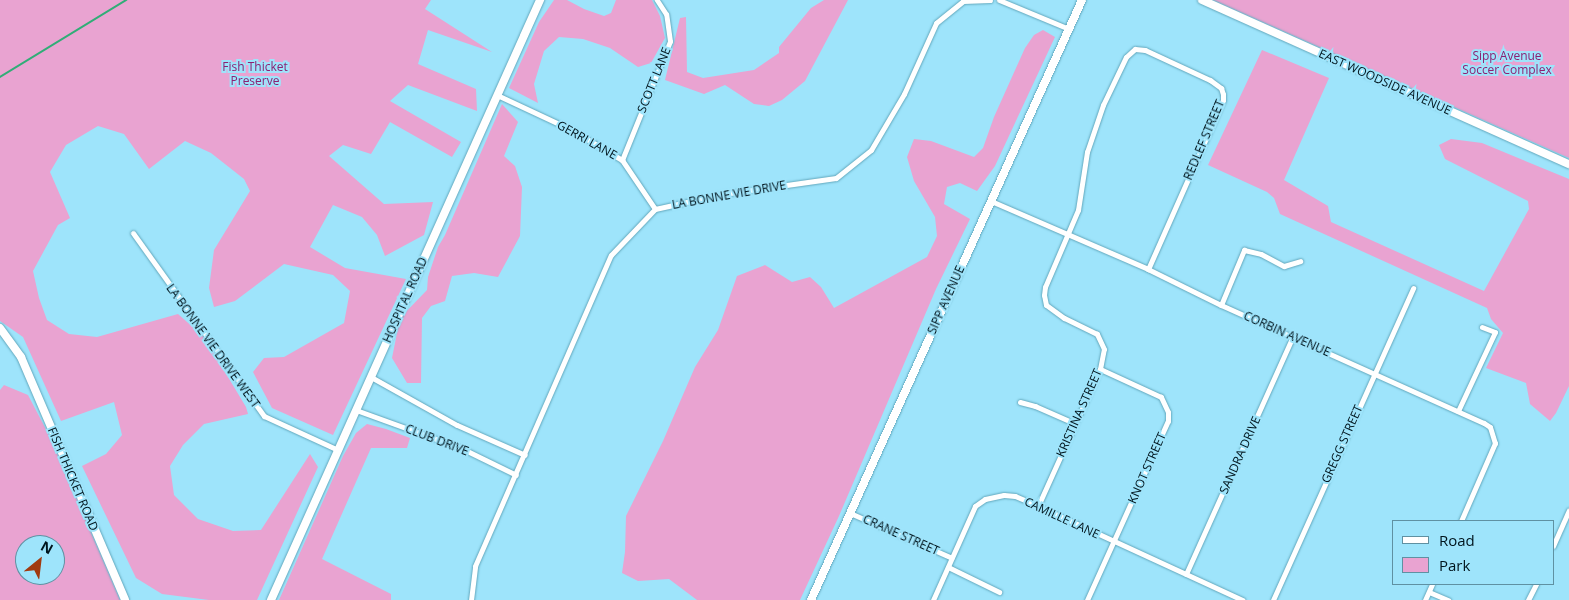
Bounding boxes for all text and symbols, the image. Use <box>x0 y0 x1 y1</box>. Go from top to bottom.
street label: SCOTT LANE <box>634 45 674 115</box>
street label: EAST WOODSIDE AVENUE <box>1317 46 1453 118</box>
park label: Sipp Avenue Soccer Complex <box>1462 49 1552 77</box>
park label: Fish Thicket Preserve <box>222 60 288 88</box>
street label: REDLEF STREET <box>1181 98 1227 182</box>
street label: GERRI LANE <box>555 118 619 162</box>
street label: LA BONNE VIE DRIVE <box>671 178 787 212</box>
street label: HOSPITAL ROAD <box>380 255 430 345</box>
street label: SIPP AVENUE <box>925 264 967 336</box>
street label: LA BONNE VIE DRIVE WEST <box>163 281 263 411</box>
street label: CORBIN AVENUE <box>1241 308 1333 360</box>
street label: KRISTINA STREET <box>1053 367 1105 459</box>
street label: GREGG STREET <box>1318 403 1366 485</box>
street label: SANDRA DRIVE <box>1216 414 1264 496</box>
street label: CLUB DRIVE <box>403 421 471 459</box>
street label: FISH THICKET ROAD <box>45 425 101 533</box>
street label: KNOT STREET <box>1125 430 1169 506</box>
street label: CAMILLE LANE <box>1022 494 1102 542</box>
street label: CRANE STREET <box>861 512 941 558</box>
legend <box>1392 520 1554 585</box>
text: Road <box>1439 530 1475 550</box>
north arrow <box>15 535 65 585</box>
text: N <box>37 536 57 558</box>
text: Park <box>1439 555 1470 575</box>

